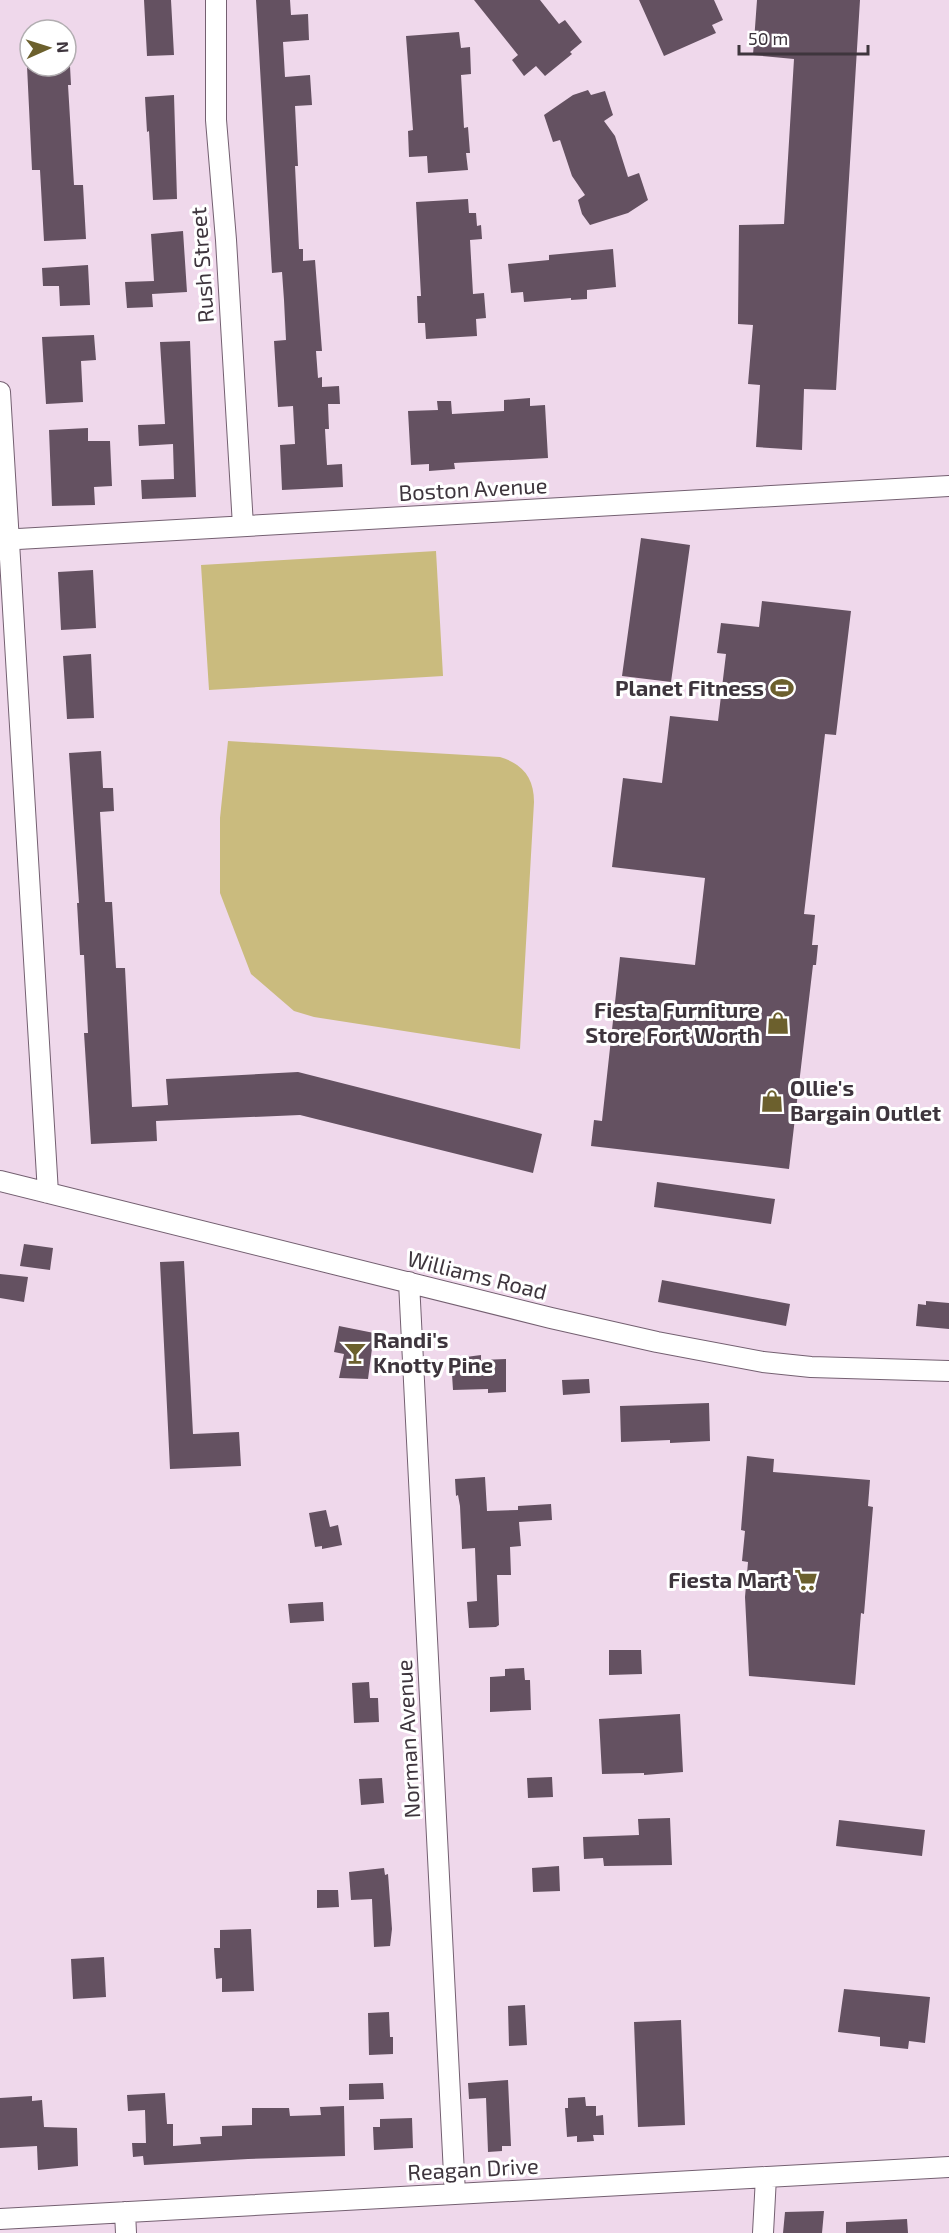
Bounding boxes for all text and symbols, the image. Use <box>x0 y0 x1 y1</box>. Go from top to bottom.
north arrow <box>18 18 78 78</box>
scale bar <box>739 18 868 56</box>
text: 50 m <box>748 27 788 49</box>
text: N <box>54 41 73 53</box>
street label: Rush Street <box>184 206 218 324</box>
street label: Boston Avenue <box>398 471 548 505</box>
place label: Planet Fitness <box>615 674 764 700</box>
sports icon: Planet Fitness <box>769 675 795 701</box>
place label: Fiesta Furniture Store Fort Worth <box>585 996 760 1047</box>
shop icon: Fiesta Furniture Store Fort Worth <box>765 1010 791 1036</box>
place label: Ollie's Bargain Outlet <box>790 1074 941 1125</box>
shop icon: Ollie's Bargain Outlet <box>759 1088 785 1114</box>
street label: Williams Road <box>405 1244 550 1304</box>
place label: Randi's Knotty Pine <box>373 1326 493 1378</box>
bar icon: Randi's Knotty Pine <box>342 1340 368 1366</box>
place label: Fiesta Mart <box>668 1566 788 1592</box>
supermarket icon: Fiesta Mart <box>793 1567 819 1593</box>
street label: Norman Avenue <box>390 1659 424 1819</box>
street label: Reagan Drive <box>407 2152 539 2184</box>

